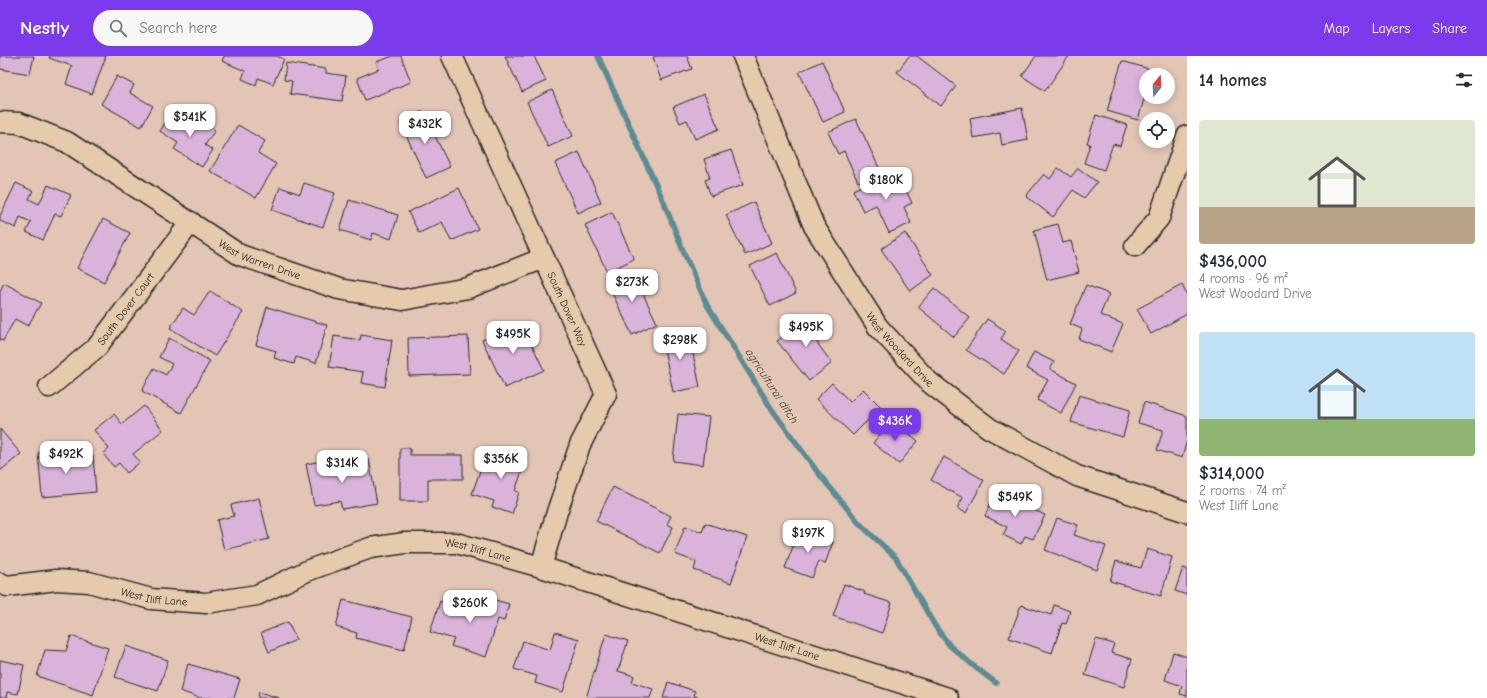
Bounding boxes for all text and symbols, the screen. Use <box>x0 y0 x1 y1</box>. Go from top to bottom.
search box <box>93 10 373 46</box>
text: Nestly <box>20 17 69 39</box>
icon: search <box>107 17 129 39</box>
text: Search here <box>139 19 217 37</box>
text: Map <box>1323 20 1350 37</box>
text: Layers <box>1372 20 1410 37</box>
text: Share <box>1432 20 1467 37</box>
north arrow <box>1139 68 1175 104</box>
map controls <box>1139 68 1175 148</box>
icon: filters <box>1453 69 1475 91</box>
text: 14 homes <box>1199 71 1266 90</box>
pin: $541K <box>162 104 218 138</box>
text: $541K <box>173 109 207 124</box>
pin: $432K <box>397 111 453 145</box>
button: locate <box>1139 112 1175 148</box>
text: $432K <box>408 116 442 131</box>
icon: home <box>1301 146 1373 218</box>
pin: $180K <box>858 167 914 201</box>
text: $180K <box>869 172 903 187</box>
street label: West Warren Drive <box>216 236 303 282</box>
text: $436,000 <box>1199 252 1267 271</box>
pin: $273K <box>604 269 660 303</box>
street label: South Dover Court <box>94 270 157 348</box>
street label: South Dover Way <box>545 270 590 348</box>
text: 4 rooms · 96 m² <box>1199 271 1288 286</box>
text: $273K <box>615 274 649 289</box>
text: West Woodard Drive <box>1199 286 1311 301</box>
street label: West Woodard Drive <box>864 310 936 390</box>
pin: $495K <box>778 314 834 348</box>
text: $495K <box>789 319 823 334</box>
pin: $495K <box>485 321 541 355</box>
text: $495K <box>496 326 530 341</box>
pin: $298K <box>652 327 708 361</box>
text: $298K <box>662 332 698 347</box>
water label: agricultural ditch <box>742 346 802 426</box>
icon: home <box>1301 358 1373 430</box>
pin: $436K <box>867 408 923 442</box>
text: $436K <box>878 413 912 428</box>
pin: $492K <box>38 441 94 475</box>
text: $492K <box>49 446 83 461</box>
pin: $356K <box>473 446 529 480</box>
pin: $314K <box>314 450 370 484</box>
text: $356K <box>483 451 519 466</box>
text: $314K <box>326 455 358 470</box>
text: $314,000 <box>1199 464 1265 483</box>
text: 2 rooms · 74 m² <box>1199 483 1286 498</box>
pin: $549K <box>987 484 1043 518</box>
text: $549K <box>998 489 1032 504</box>
text: West Iliff Lane <box>1199 498 1279 513</box>
pin: $197K <box>780 520 836 554</box>
text: $197K <box>792 525 824 540</box>
street label: West Iliff Lane <box>445 536 513 565</box>
street label: West Iliff Lane <box>119 585 188 608</box>
pin: $260K <box>442 590 498 624</box>
text: $260K <box>452 595 488 610</box>
street label: West Iliff Lane <box>753 630 822 663</box>

